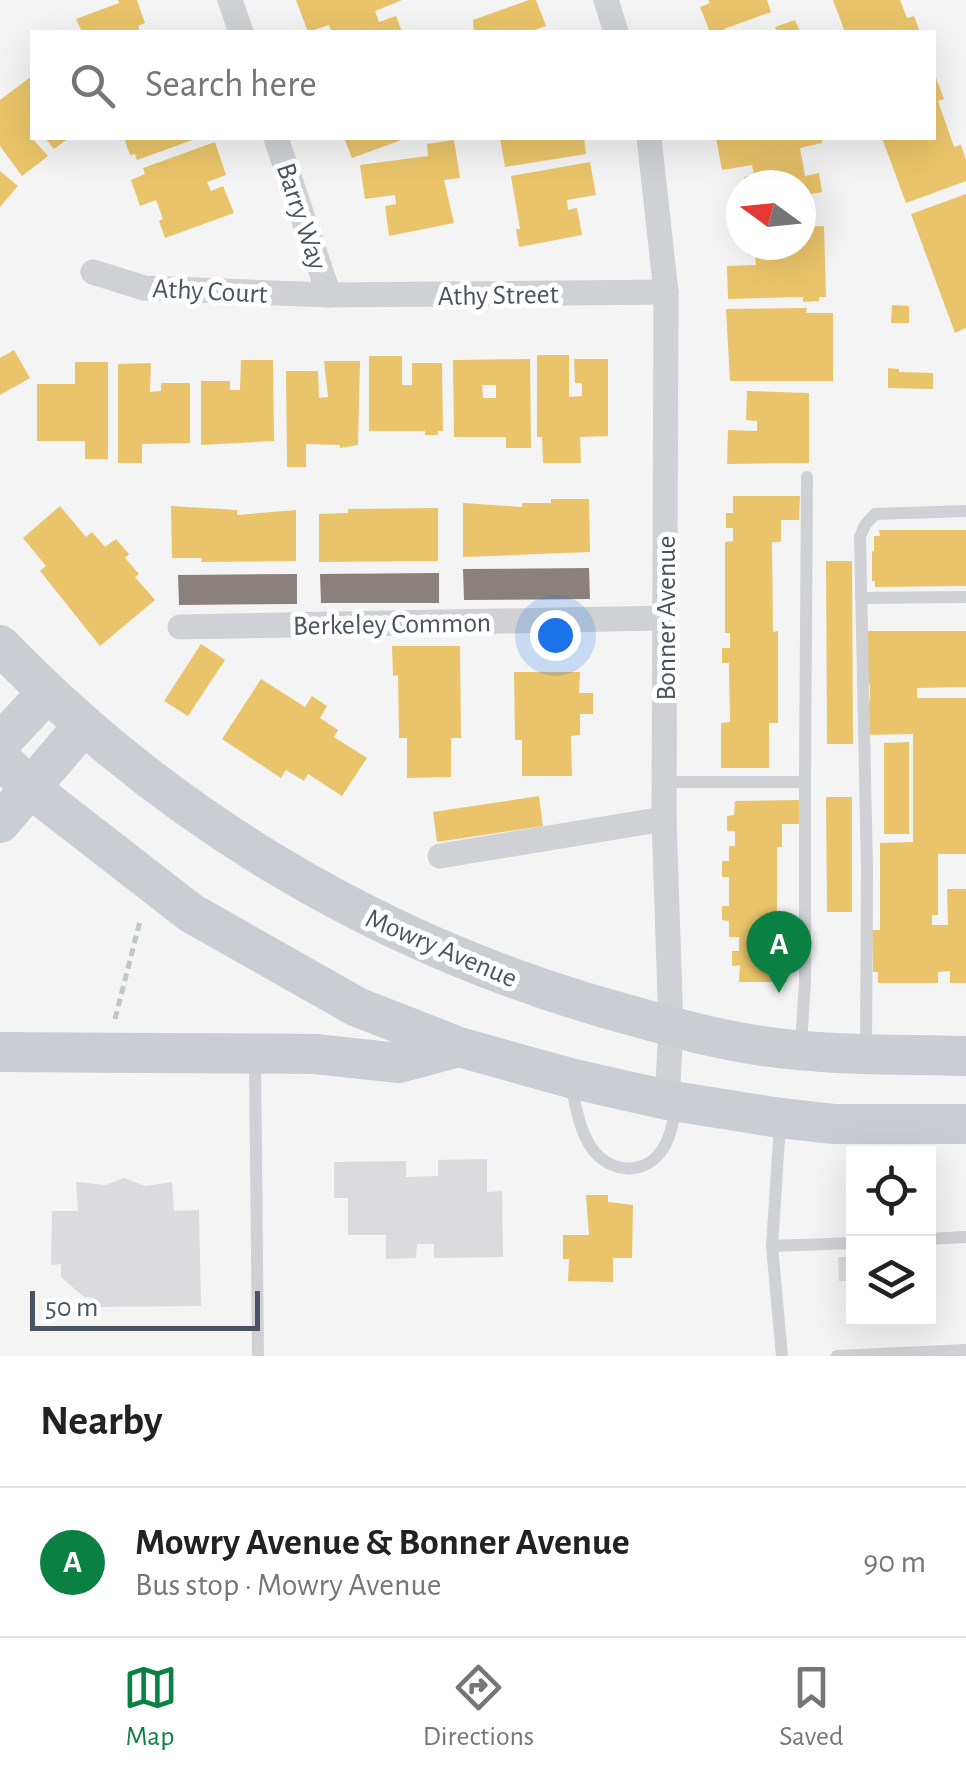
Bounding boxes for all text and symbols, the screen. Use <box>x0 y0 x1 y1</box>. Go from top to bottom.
search box <box>30 30 936 140</box>
icon: search <box>65 58 120 113</box>
text: Search here <box>145 66 317 104</box>
street label: Barry Way <box>271 160 332 274</box>
north arrow <box>726 170 816 260</box>
street label: Athy Court <box>152 275 268 309</box>
street label: Athy Street <box>437 281 559 311</box>
street label: Bonner Avenue <box>653 535 681 701</box>
street label: Berkeley Common <box>293 609 491 641</box>
your location <box>530 610 581 661</box>
street label: Mowry Avenue <box>361 904 521 993</box>
pin: A <box>746 910 812 993</box>
map controls <box>846 1146 936 1326</box>
button: locate <box>846 1146 936 1236</box>
button: layers <box>846 1236 936 1326</box>
scale bar <box>30 1286 260 1330</box>
text: 50 m <box>45 1294 99 1322</box>
text: Nearby <box>40 1400 163 1442</box>
text: Mowry Avenue & Bonner Avenue <box>135 1524 630 1562</box>
text: A <box>63 1546 82 1578</box>
text: 90 m <box>863 1546 926 1578</box>
text: Bus stop · Mowry Avenue <box>135 1569 442 1601</box>
tab: Map <box>123 1660 178 1754</box>
tab: Directions <box>423 1660 534 1754</box>
tab: Saved <box>779 1660 843 1754</box>

